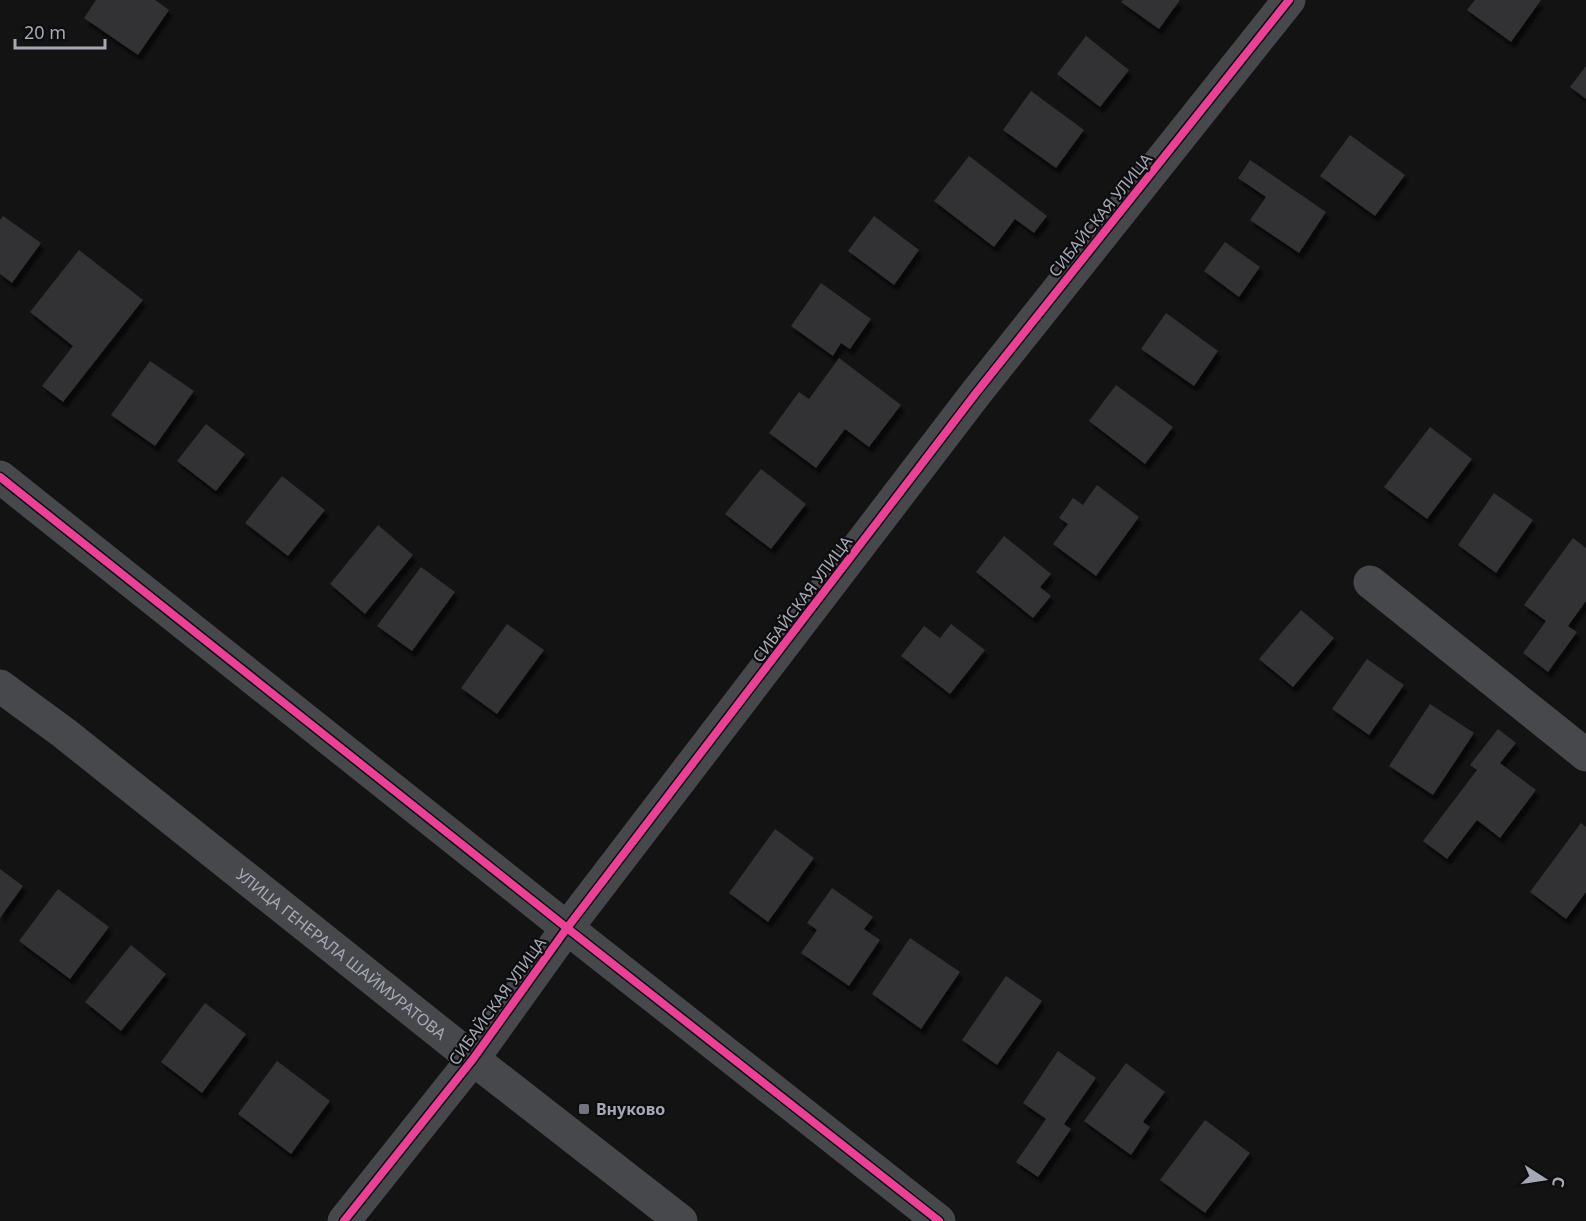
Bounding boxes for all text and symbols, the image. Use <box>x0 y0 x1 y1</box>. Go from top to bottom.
scale bar <box>15 12 105 50</box>
text: 20 m <box>24 20 66 44</box>
street label: СИБАЙСКАЯ УЛИЦА <box>1043 148 1157 281</box>
street label: СИБАЙСКАЯ УЛИЦА <box>747 531 857 667</box>
street label: УЛИЦА ГЕНЕРАЛА ШАЙМУРАТОВА <box>232 863 452 1045</box>
street label: СИБАЙСКАЯ УЛИЦА <box>443 932 551 1069</box>
place label: Внуково <box>596 1098 665 1120</box>
marker: Внуково <box>577 1102 591 1116</box>
north arrow <box>1514 1149 1574 1209</box>
text: С <box>1547 1175 1571 1189</box>

